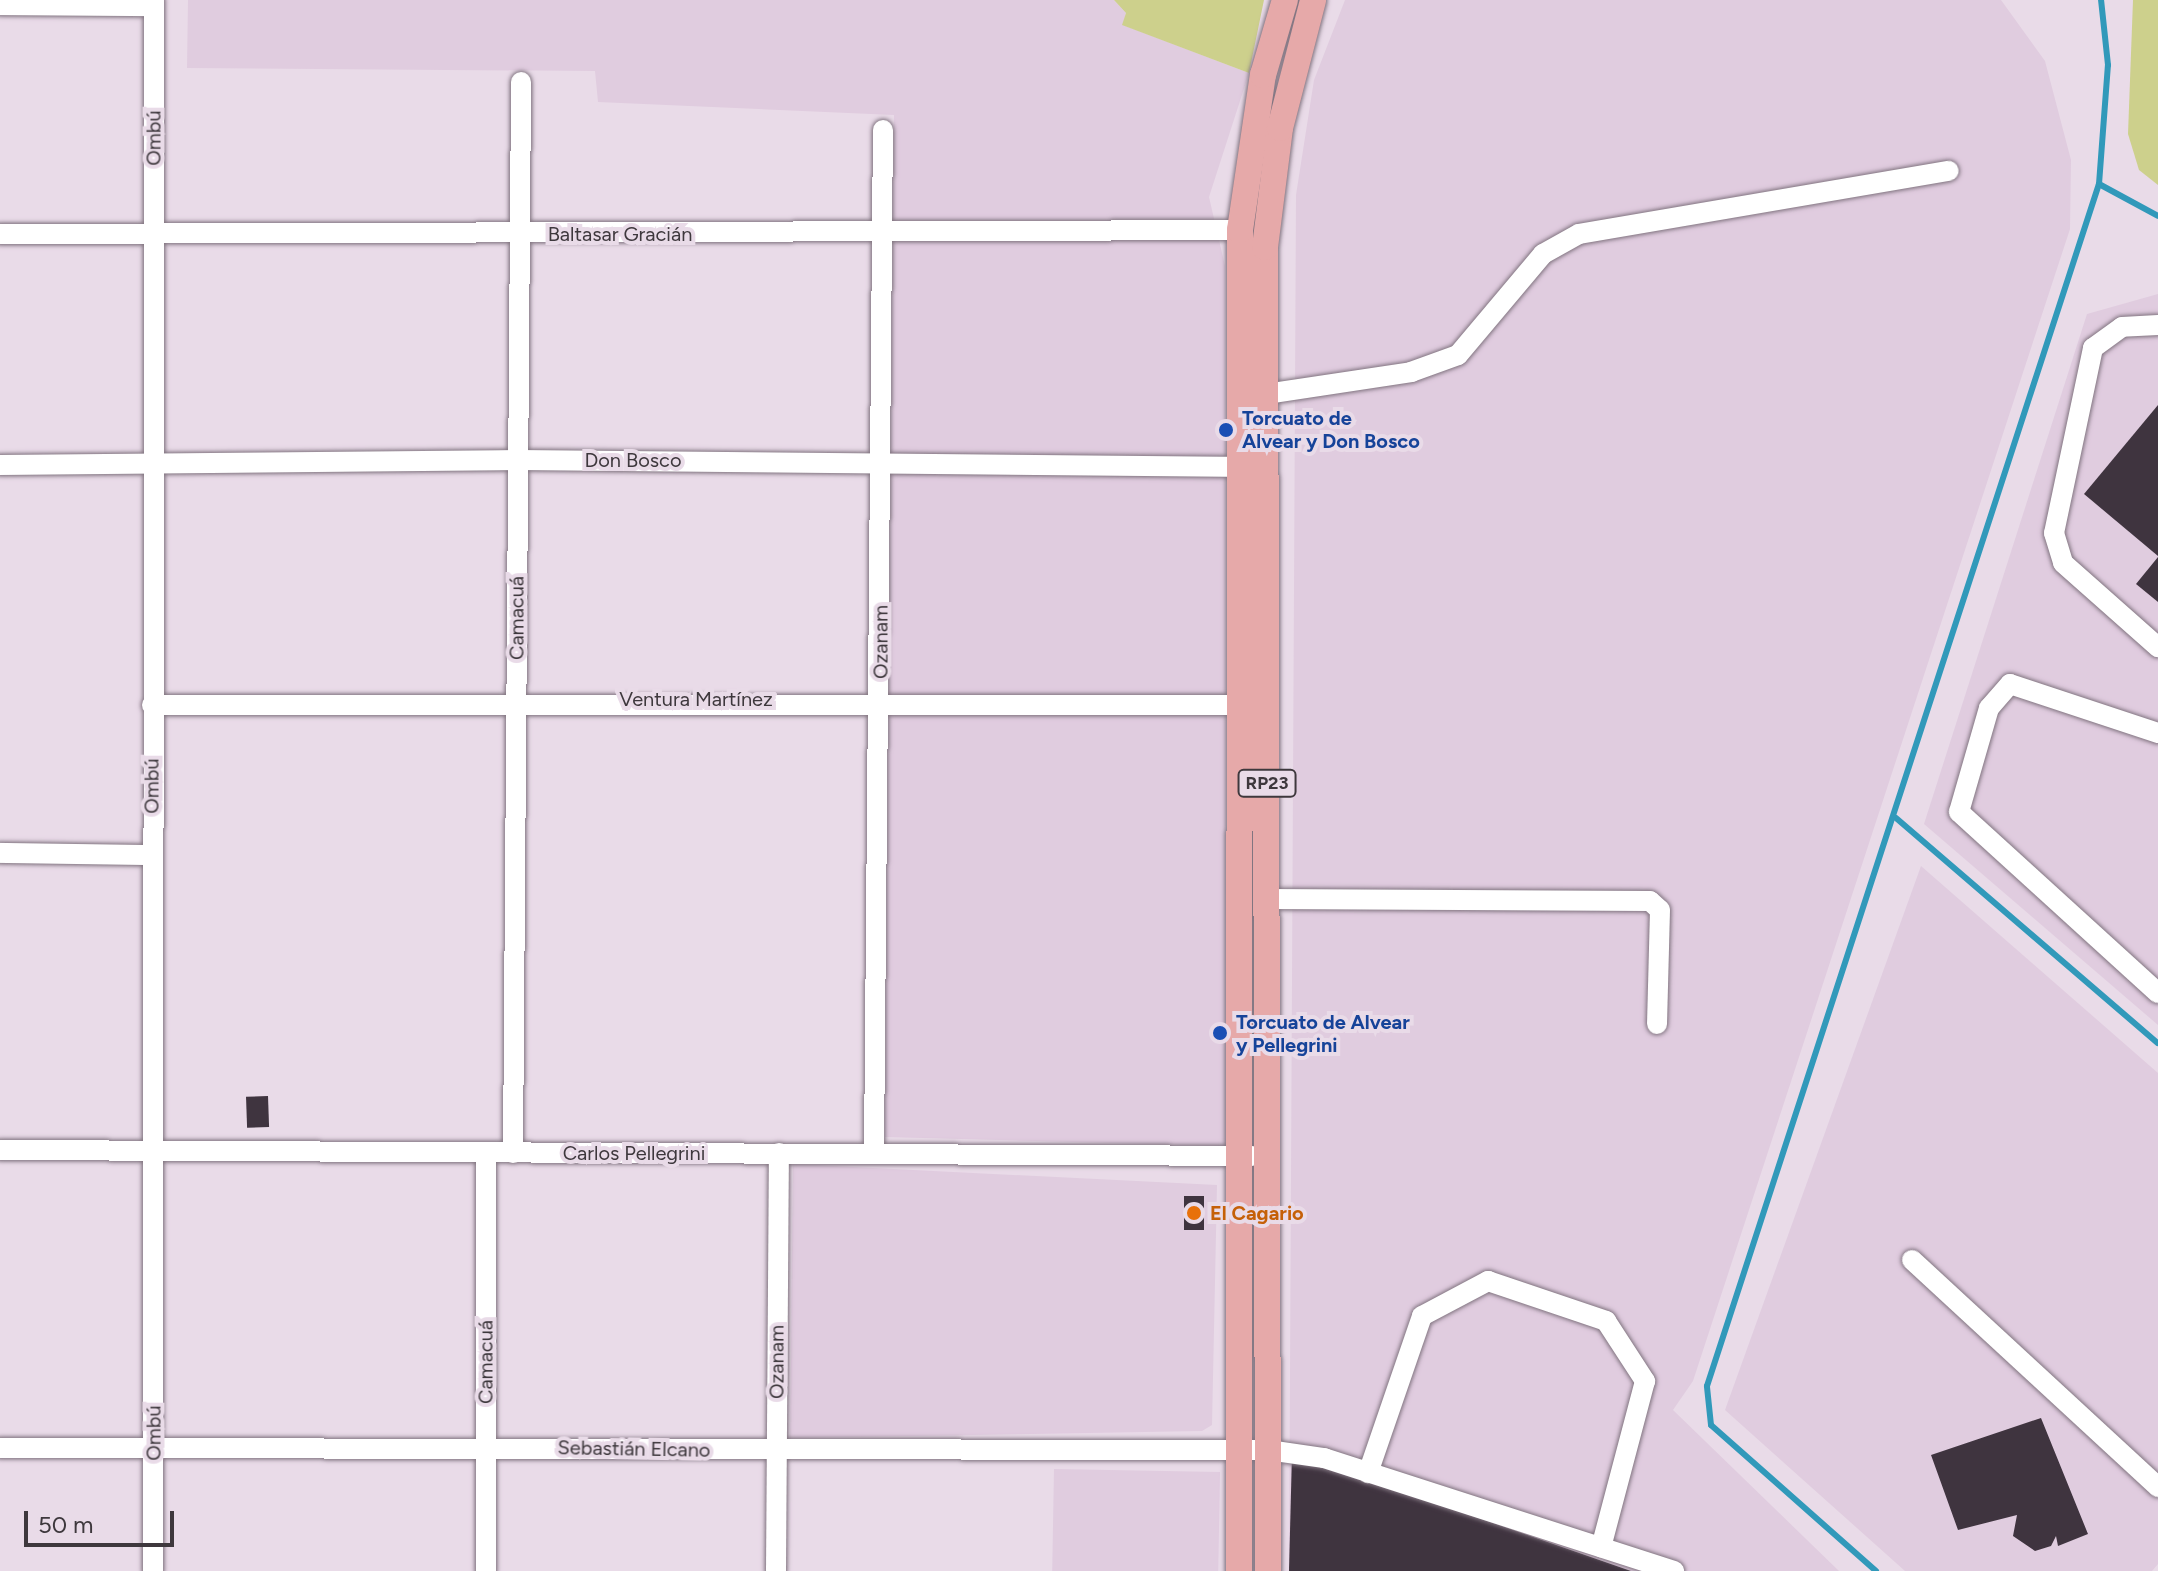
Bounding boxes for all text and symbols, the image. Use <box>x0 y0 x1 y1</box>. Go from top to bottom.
street label: Ombú <box>142 110 166 166</box>
street label: Baltasar Gracián <box>548 222 692 246</box>
place label: Torcuato de Alvear y Don Bosco <box>1242 406 1420 453</box>
marker: Torcuato de Alvear y Don Bosco <box>1217 421 1235 439</box>
street label: Don Bosco <box>584 448 682 472</box>
street label: Camacuá <box>505 576 529 660</box>
street label: Ozanam <box>869 605 893 679</box>
street label: Ventura Martínez <box>619 687 773 711</box>
street label: Ombú <box>140 758 164 814</box>
road number: RP23 <box>1237 769 1297 797</box>
place label: Torcuato de Alvear y Pellegrini <box>1236 1010 1410 1057</box>
marker: Torcuato de Alvear y Pellegrini <box>1211 1024 1229 1042</box>
street label: Carlos Pellegrini <box>563 1141 705 1165</box>
place label: El Cagario <box>1210 1201 1304 1225</box>
marker: El Cagario <box>1185 1204 1203 1222</box>
street label: Camacuá <box>474 1320 498 1404</box>
street label: Ozanam <box>765 1325 789 1399</box>
street label: Ombú <box>142 1405 166 1461</box>
street label: Sebastián Elcano <box>557 1436 711 1462</box>
scale bar <box>28 1495 178 1545</box>
text: 50 m <box>38 1510 94 1539</box>

